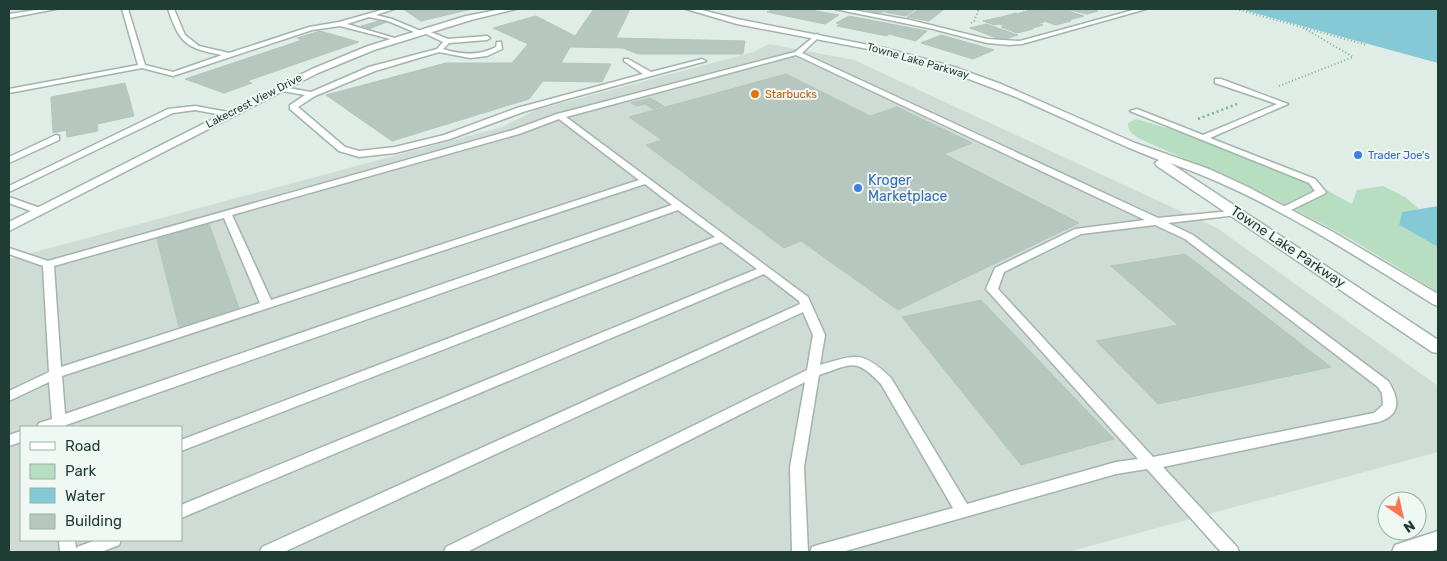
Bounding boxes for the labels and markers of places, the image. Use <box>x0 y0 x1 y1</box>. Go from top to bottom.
marker: Starbucks <box>749 88 761 100</box>
place label: Starbucks <box>765 88 817 101</box>
marker: Trader Joe's <box>1352 149 1364 161</box>
place label: Trader Joe's <box>1368 149 1430 162</box>
place label: Kroger Marketplace <box>868 172 948 205</box>
marker: Kroger Marketplace <box>852 182 864 194</box>

